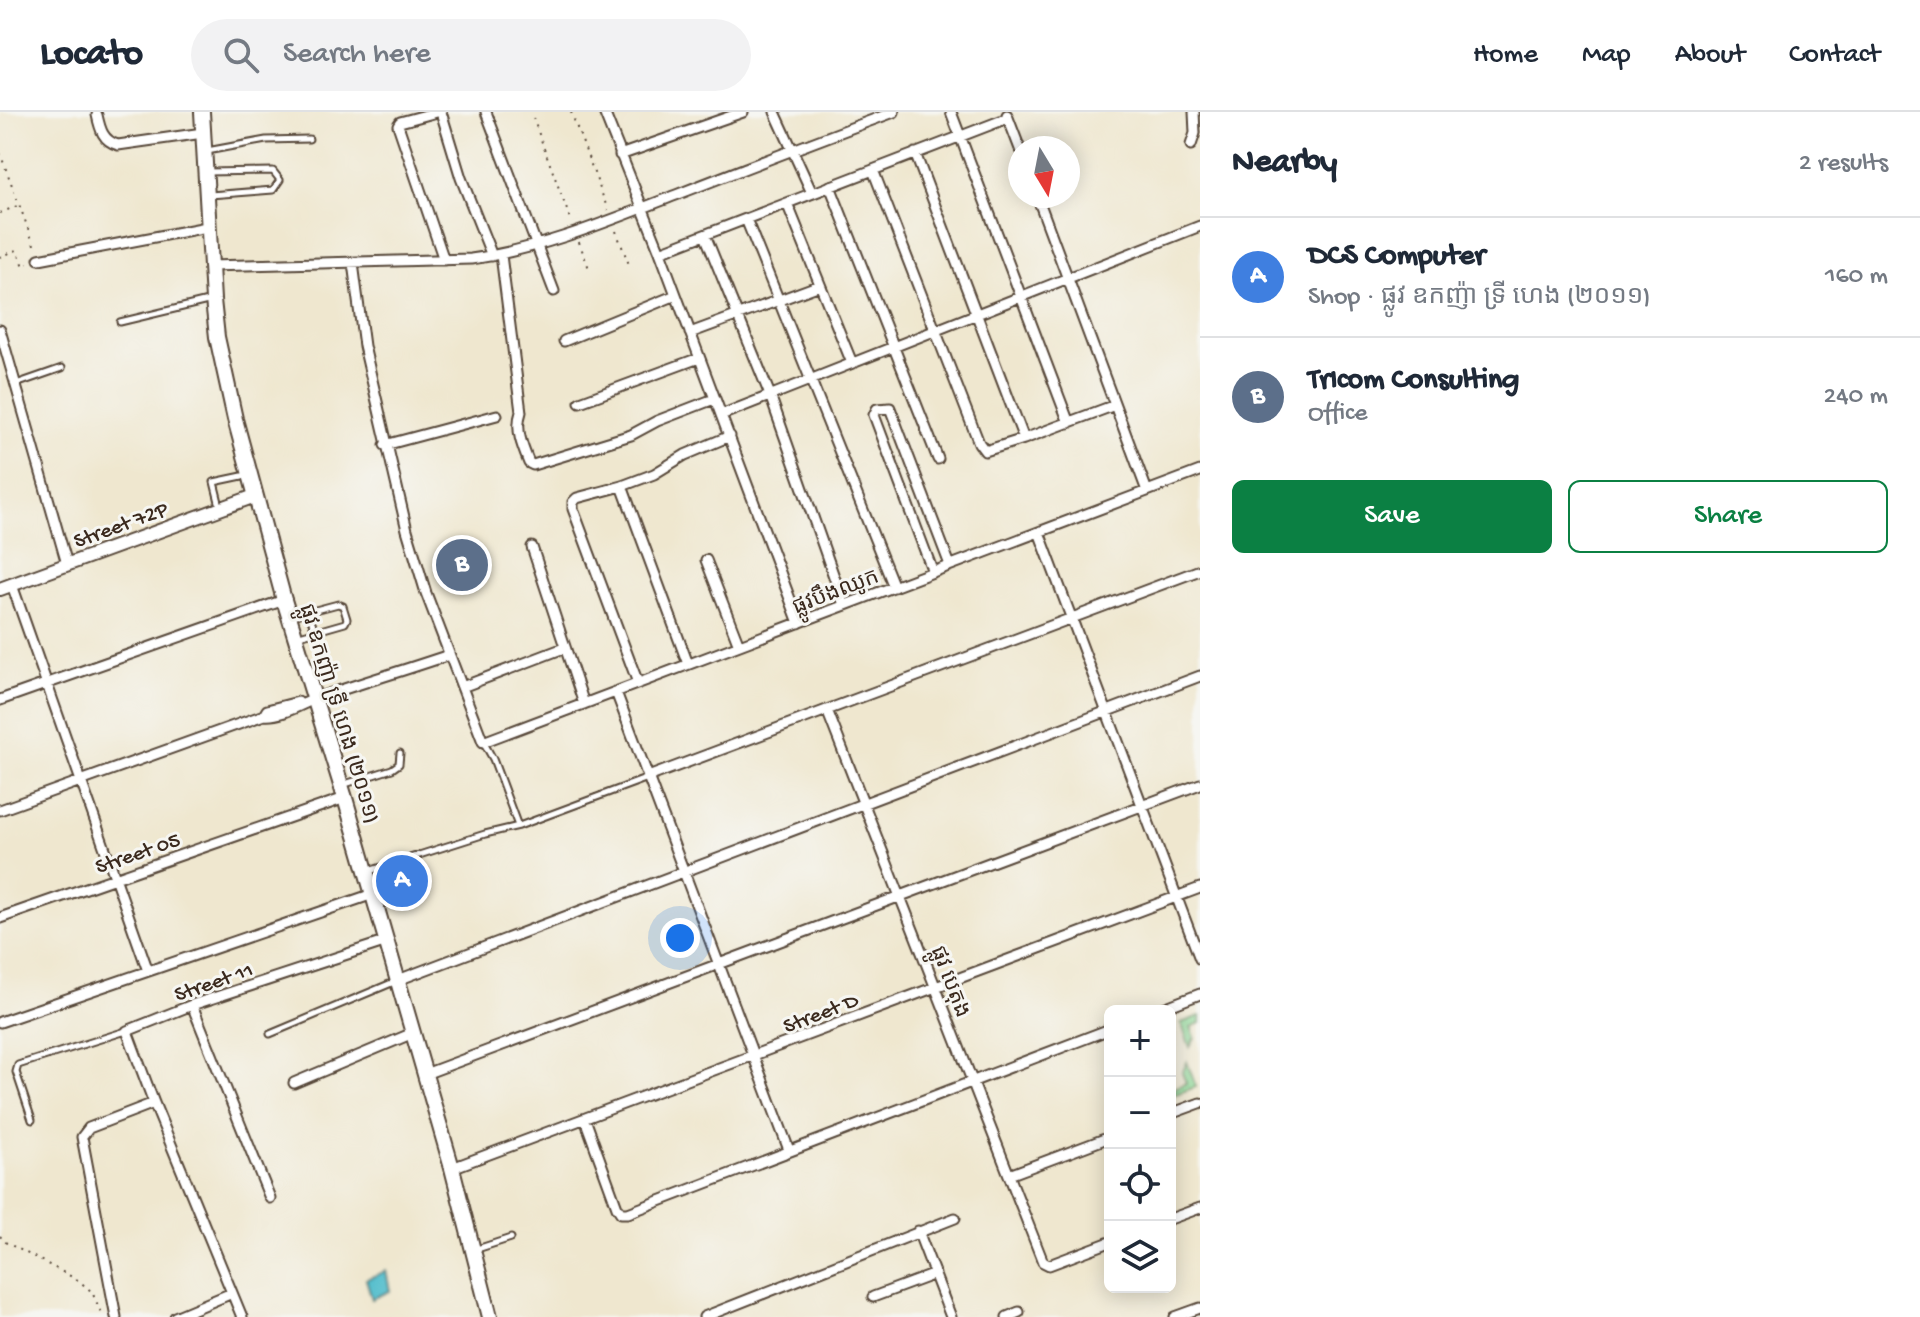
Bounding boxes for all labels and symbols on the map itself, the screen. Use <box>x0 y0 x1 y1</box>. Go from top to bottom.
north arrow <box>1008 136 1080 208</box>
street label: Street 72P <box>71 497 173 556</box>
pin: B <box>436 535 488 595</box>
street label: ផ្លូវបឹងឈូក <box>788 562 885 625</box>
street label: ផ្លូវ ឧកញ៉ា ទ្រី ហេង (២០១១) <box>288 600 385 828</box>
street label: Street 05 <box>92 828 184 881</box>
pin: A <box>376 851 428 911</box>
your location <box>660 918 700 958</box>
street label: ផ្លូវ បេតុង <box>919 943 974 1023</box>
street label: Street 11 <box>171 958 257 1009</box>
street label: Street D <box>780 988 863 1041</box>

